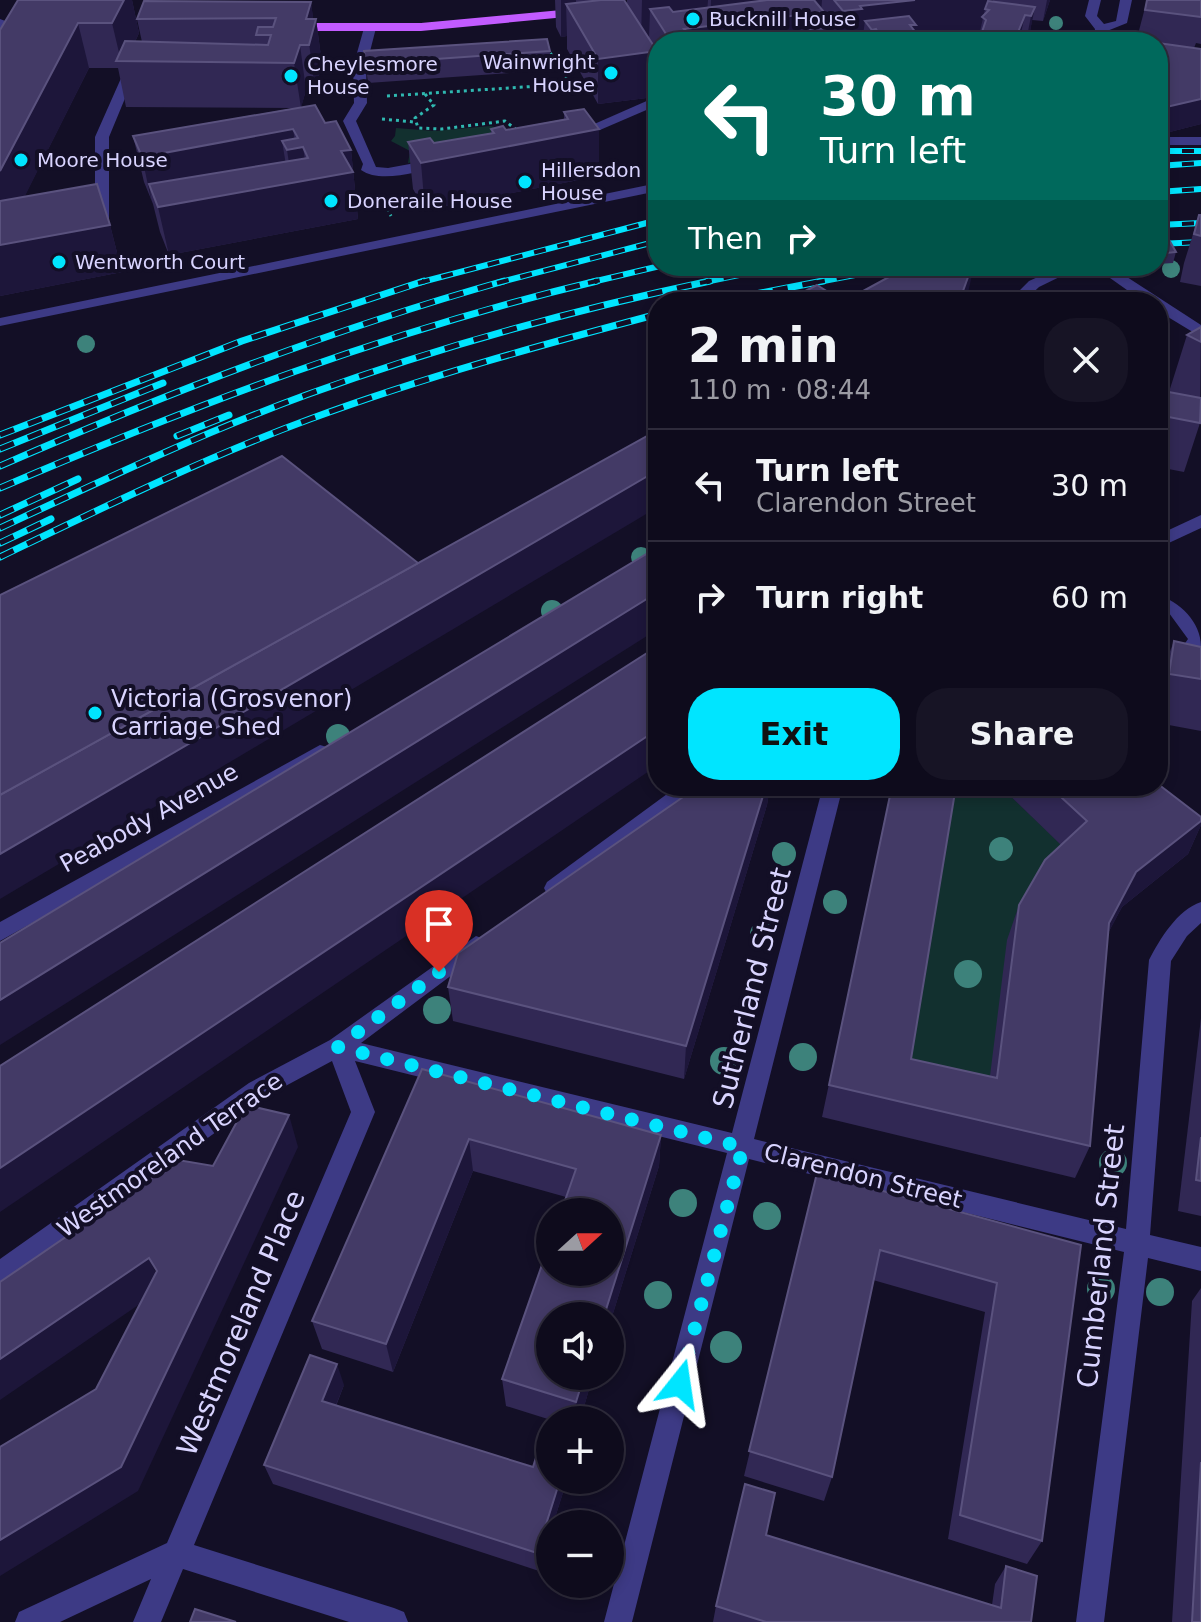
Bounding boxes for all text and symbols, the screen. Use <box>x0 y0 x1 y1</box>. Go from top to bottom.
place label: Bucknill House <box>709 7 856 31</box>
marker: Bucknill House <box>684 10 702 28</box>
place label: Wainwright House <box>483 50 595 97</box>
place label: Cheylesmore House <box>307 52 438 99</box>
text: 30 m <box>820 63 976 128</box>
marker: Wainwright House <box>602 64 620 82</box>
icon: left <box>688 64 792 168</box>
marker: Cheylesmore House <box>282 67 300 85</box>
text: Turn left <box>820 130 966 171</box>
place label: Moore House <box>37 148 168 172</box>
marker: Moore House <box>12 151 30 169</box>
place label: Hillersdon House <box>541 158 641 205</box>
marker: Hillersdon House <box>516 173 534 191</box>
place label: Doneraile House <box>347 189 513 213</box>
marker: Doneraile House <box>322 192 340 210</box>
icon: right <box>779 216 823 260</box>
text: Then <box>688 221 763 256</box>
place label: Wentworth Court <box>75 250 245 274</box>
marker: Wentworth Court <box>50 253 68 271</box>
text: 2 min <box>688 317 839 373</box>
button: close <box>1044 318 1128 402</box>
text: 110 m · 08:44 <box>688 375 871 405</box>
text: Turn left <box>756 453 899 488</box>
icon: left <box>688 463 732 507</box>
text: 30 m <box>1051 468 1128 503</box>
text: Clarendon Street <box>756 488 976 518</box>
icon: right <box>688 575 732 619</box>
text: Turn right <box>756 580 923 615</box>
text: 60 m <box>1051 580 1128 615</box>
place label: Victoria (Grosvenor) Carriage Shed <box>111 685 352 741</box>
button: Exit <box>688 688 900 780</box>
button: Share <box>916 688 1128 780</box>
marker: Victoria (Grosvenor) Carriage Shed <box>86 704 104 722</box>
street label: Peabody Avenue <box>55 757 243 879</box>
street label: Sutherland Street <box>706 864 798 1112</box>
pin <box>405 890 473 972</box>
icon: arrive <box>417 902 461 946</box>
street label: Westmoreland Terrace <box>52 1067 288 1243</box>
street label: Cumberland Street <box>1071 1122 1131 1390</box>
street label: Clarendon Street <box>761 1138 965 1214</box>
street label: Westmoreland Place <box>170 1185 312 1461</box>
north arrow <box>536 1198 624 1286</box>
map controls <box>536 1198 624 1598</box>
button: sound <box>536 1302 624 1390</box>
position arrow <box>638 1342 722 1426</box>
button: + <box>536 1406 624 1494</box>
button: − <box>536 1510 624 1598</box>

